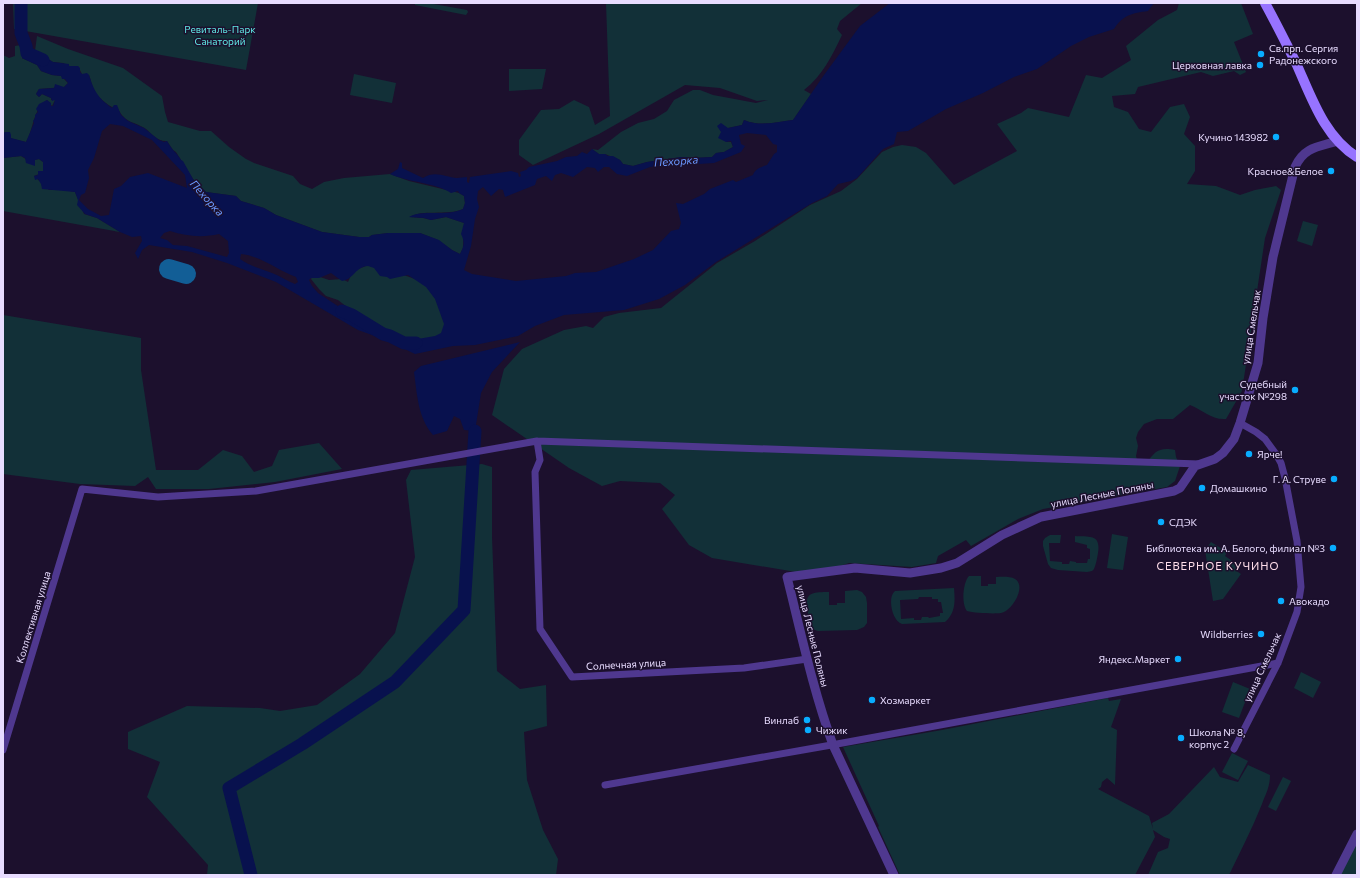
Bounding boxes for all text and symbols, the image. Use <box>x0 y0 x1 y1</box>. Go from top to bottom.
park label: Ревиталь-Парк Санаторий <box>184 23 256 47</box>
place label: Св.прп. Сергия Радонежского <box>1269 42 1338 66</box>
marker: Св.прп. Сергия Радонежского <box>1256 49 1266 59</box>
place label: Церковная лавка <box>1172 59 1252 71</box>
marker: Церковная лавка <box>1255 60 1265 70</box>
place label: Кучино 143982 <box>1198 131 1268 143</box>
marker: Кучино 143982 <box>1271 132 1281 142</box>
water label: Пехорка <box>653 152 699 169</box>
place label: Красное&Белое <box>1247 165 1323 177</box>
marker: Красное&Белое <box>1326 166 1336 176</box>
water label: Пехорка <box>188 177 227 219</box>
street label: улица Смельчак <box>1239 288 1263 365</box>
place label: Судебный участок №298 <box>1219 378 1287 402</box>
marker: Судебный участок №298 <box>1290 385 1300 395</box>
place label: Ярче! <box>1257 448 1282 460</box>
marker: Ярче! <box>1244 449 1254 459</box>
place label: Г. А. Струве <box>1273 473 1326 485</box>
marker: Г. А. Струве <box>1329 474 1339 484</box>
street label: улица Лесные Поляны <box>1050 478 1154 510</box>
place label: Домашкино <box>1210 482 1267 494</box>
marker: Домашкино <box>1197 483 1207 493</box>
place label: СДЭК <box>1169 516 1198 528</box>
marker: СДЭК <box>1156 517 1166 527</box>
place label: Библиотека им. А. Белого, филиал №3 <box>1146 542 1325 554</box>
marker: Библиотека им. А. Белого, филиал №3 <box>1328 543 1338 553</box>
district label: СЕВЕРНОЕ КУЧИНО <box>1156 559 1280 572</box>
street label: Коллективная улица <box>13 570 53 664</box>
street label: улица Лесные Поляны <box>795 584 831 688</box>
place label: Авокадо <box>1289 595 1330 607</box>
marker: Авокадо <box>1276 596 1286 606</box>
place label: Wildberries <box>1200 628 1253 640</box>
marker: Wildberries <box>1256 629 1266 639</box>
street label: улица Смельчак <box>1241 630 1284 704</box>
place label: Яндекс.Маркет <box>1098 653 1170 665</box>
marker: Яндекс.Маркет <box>1173 654 1183 664</box>
street label: Солнечная улица <box>586 656 666 672</box>
place label: Хозмаркет <box>880 694 931 706</box>
marker: Хозмаркет <box>867 695 877 705</box>
place label: Винлаб <box>764 714 799 726</box>
marker: Винлаб <box>802 715 812 725</box>
place label: Чижик <box>816 724 848 736</box>
marker: Чижик <box>803 725 813 735</box>
place label: Школа № 8, корпус 2 <box>1189 726 1245 750</box>
marker: Школа № 8, корпус 2 <box>1176 733 1186 743</box>

